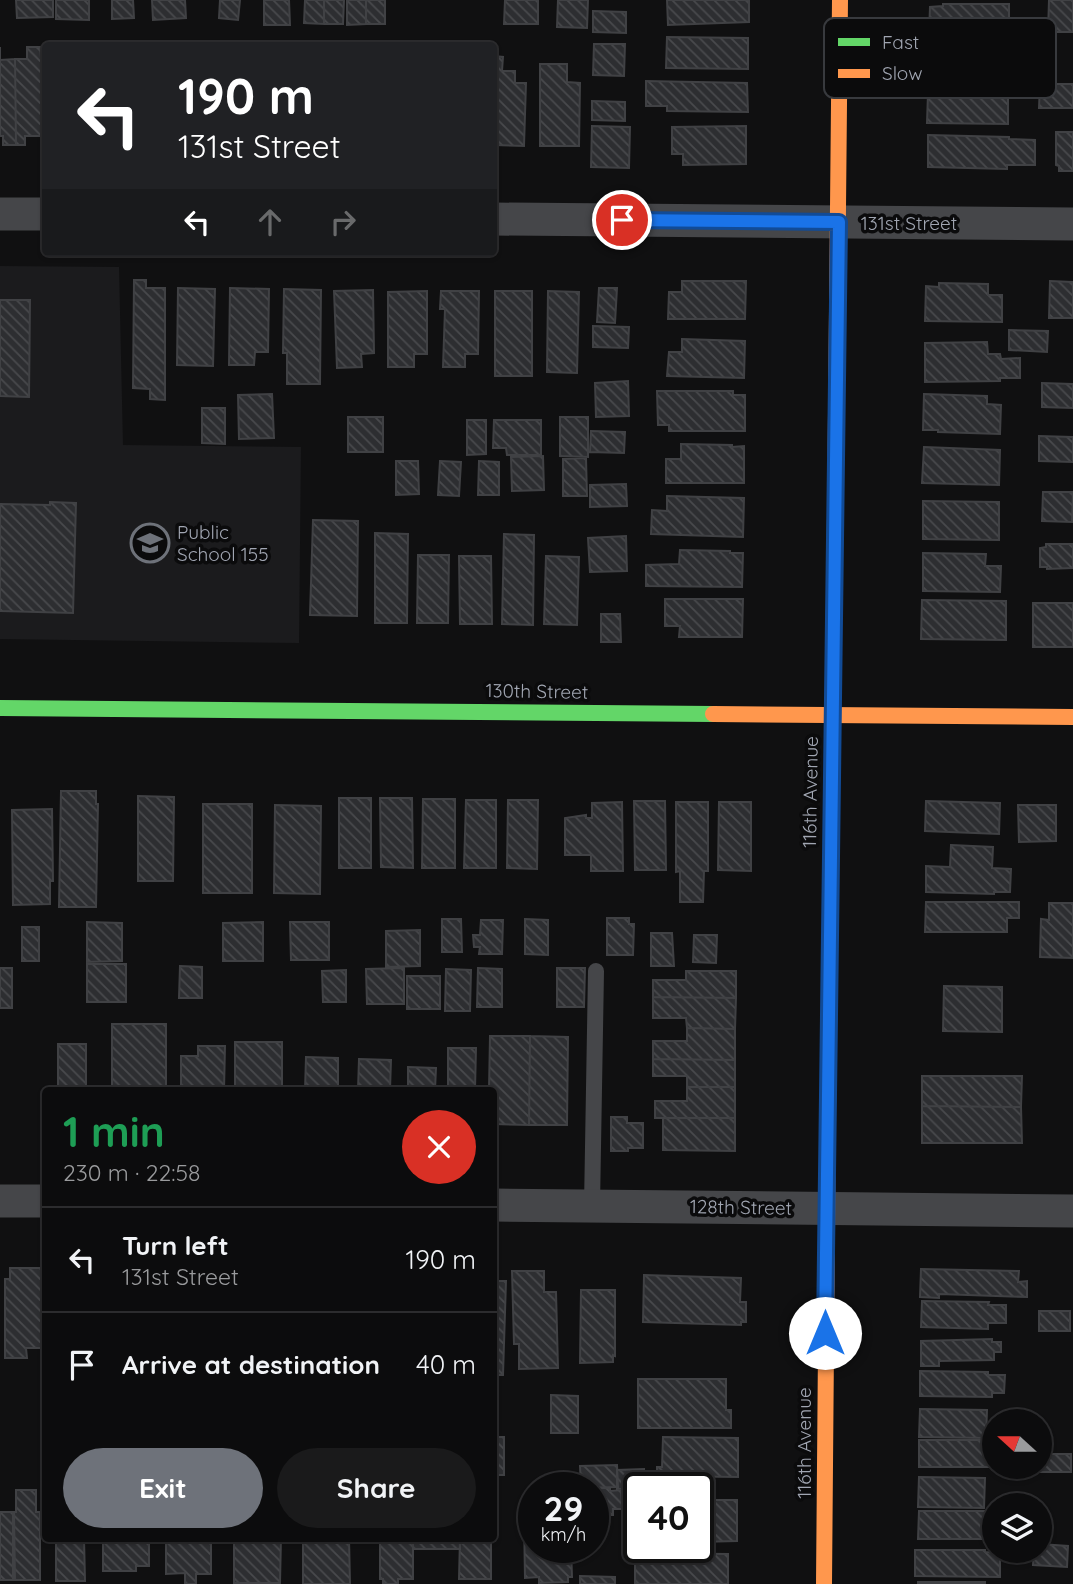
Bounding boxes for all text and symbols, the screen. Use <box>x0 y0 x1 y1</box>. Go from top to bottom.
legend <box>824 18 1056 98</box>
text: Fast <box>882 30 919 54</box>
text: Slow <box>882 61 923 85</box>
text: 190 m <box>178 65 314 126</box>
icon: left <box>63 70 154 161</box>
text: 131st Street <box>178 126 341 166</box>
pin <box>592 190 652 250</box>
icon: arrive <box>603 201 641 239</box>
icon: left <box>178 203 216 241</box>
icon: ahead <box>251 203 289 241</box>
icon: right <box>324 203 362 241</box>
street label: 131st Street <box>861 211 957 235</box>
place label: Public School 155 <box>177 520 269 566</box>
school or university icon: Public School 155 <box>129 522 171 564</box>
street label: 130th Street <box>485 678 589 704</box>
street label: 116th Avenue <box>797 736 823 848</box>
text: 1 min <box>63 1105 165 1158</box>
button: close <box>402 1110 476 1184</box>
text: 230 m · 22:58 <box>63 1158 201 1187</box>
street label: 128th Street <box>690 1194 792 1220</box>
text: Turn left <box>122 1229 229 1262</box>
icon: left <box>63 1241 101 1279</box>
text: 190 m <box>406 1243 476 1276</box>
text: 131st Street <box>122 1262 239 1291</box>
position arrow <box>788 1296 862 1370</box>
icon: arrive <box>63 1346 101 1384</box>
text: Arrive at destination <box>122 1348 380 1381</box>
text: 40 m <box>416 1348 476 1381</box>
street label: 116th Avenue <box>792 1387 816 1499</box>
north arrow <box>982 1409 1052 1479</box>
map controls <box>982 1409 1052 1563</box>
button: Exit <box>63 1448 263 1528</box>
button: Share <box>277 1448 476 1528</box>
speed limit sign: 40 <box>623 1472 714 1563</box>
text: 29 <box>544 1486 583 1530</box>
button: layers <box>982 1493 1052 1563</box>
text: km/h <box>541 1523 586 1546</box>

